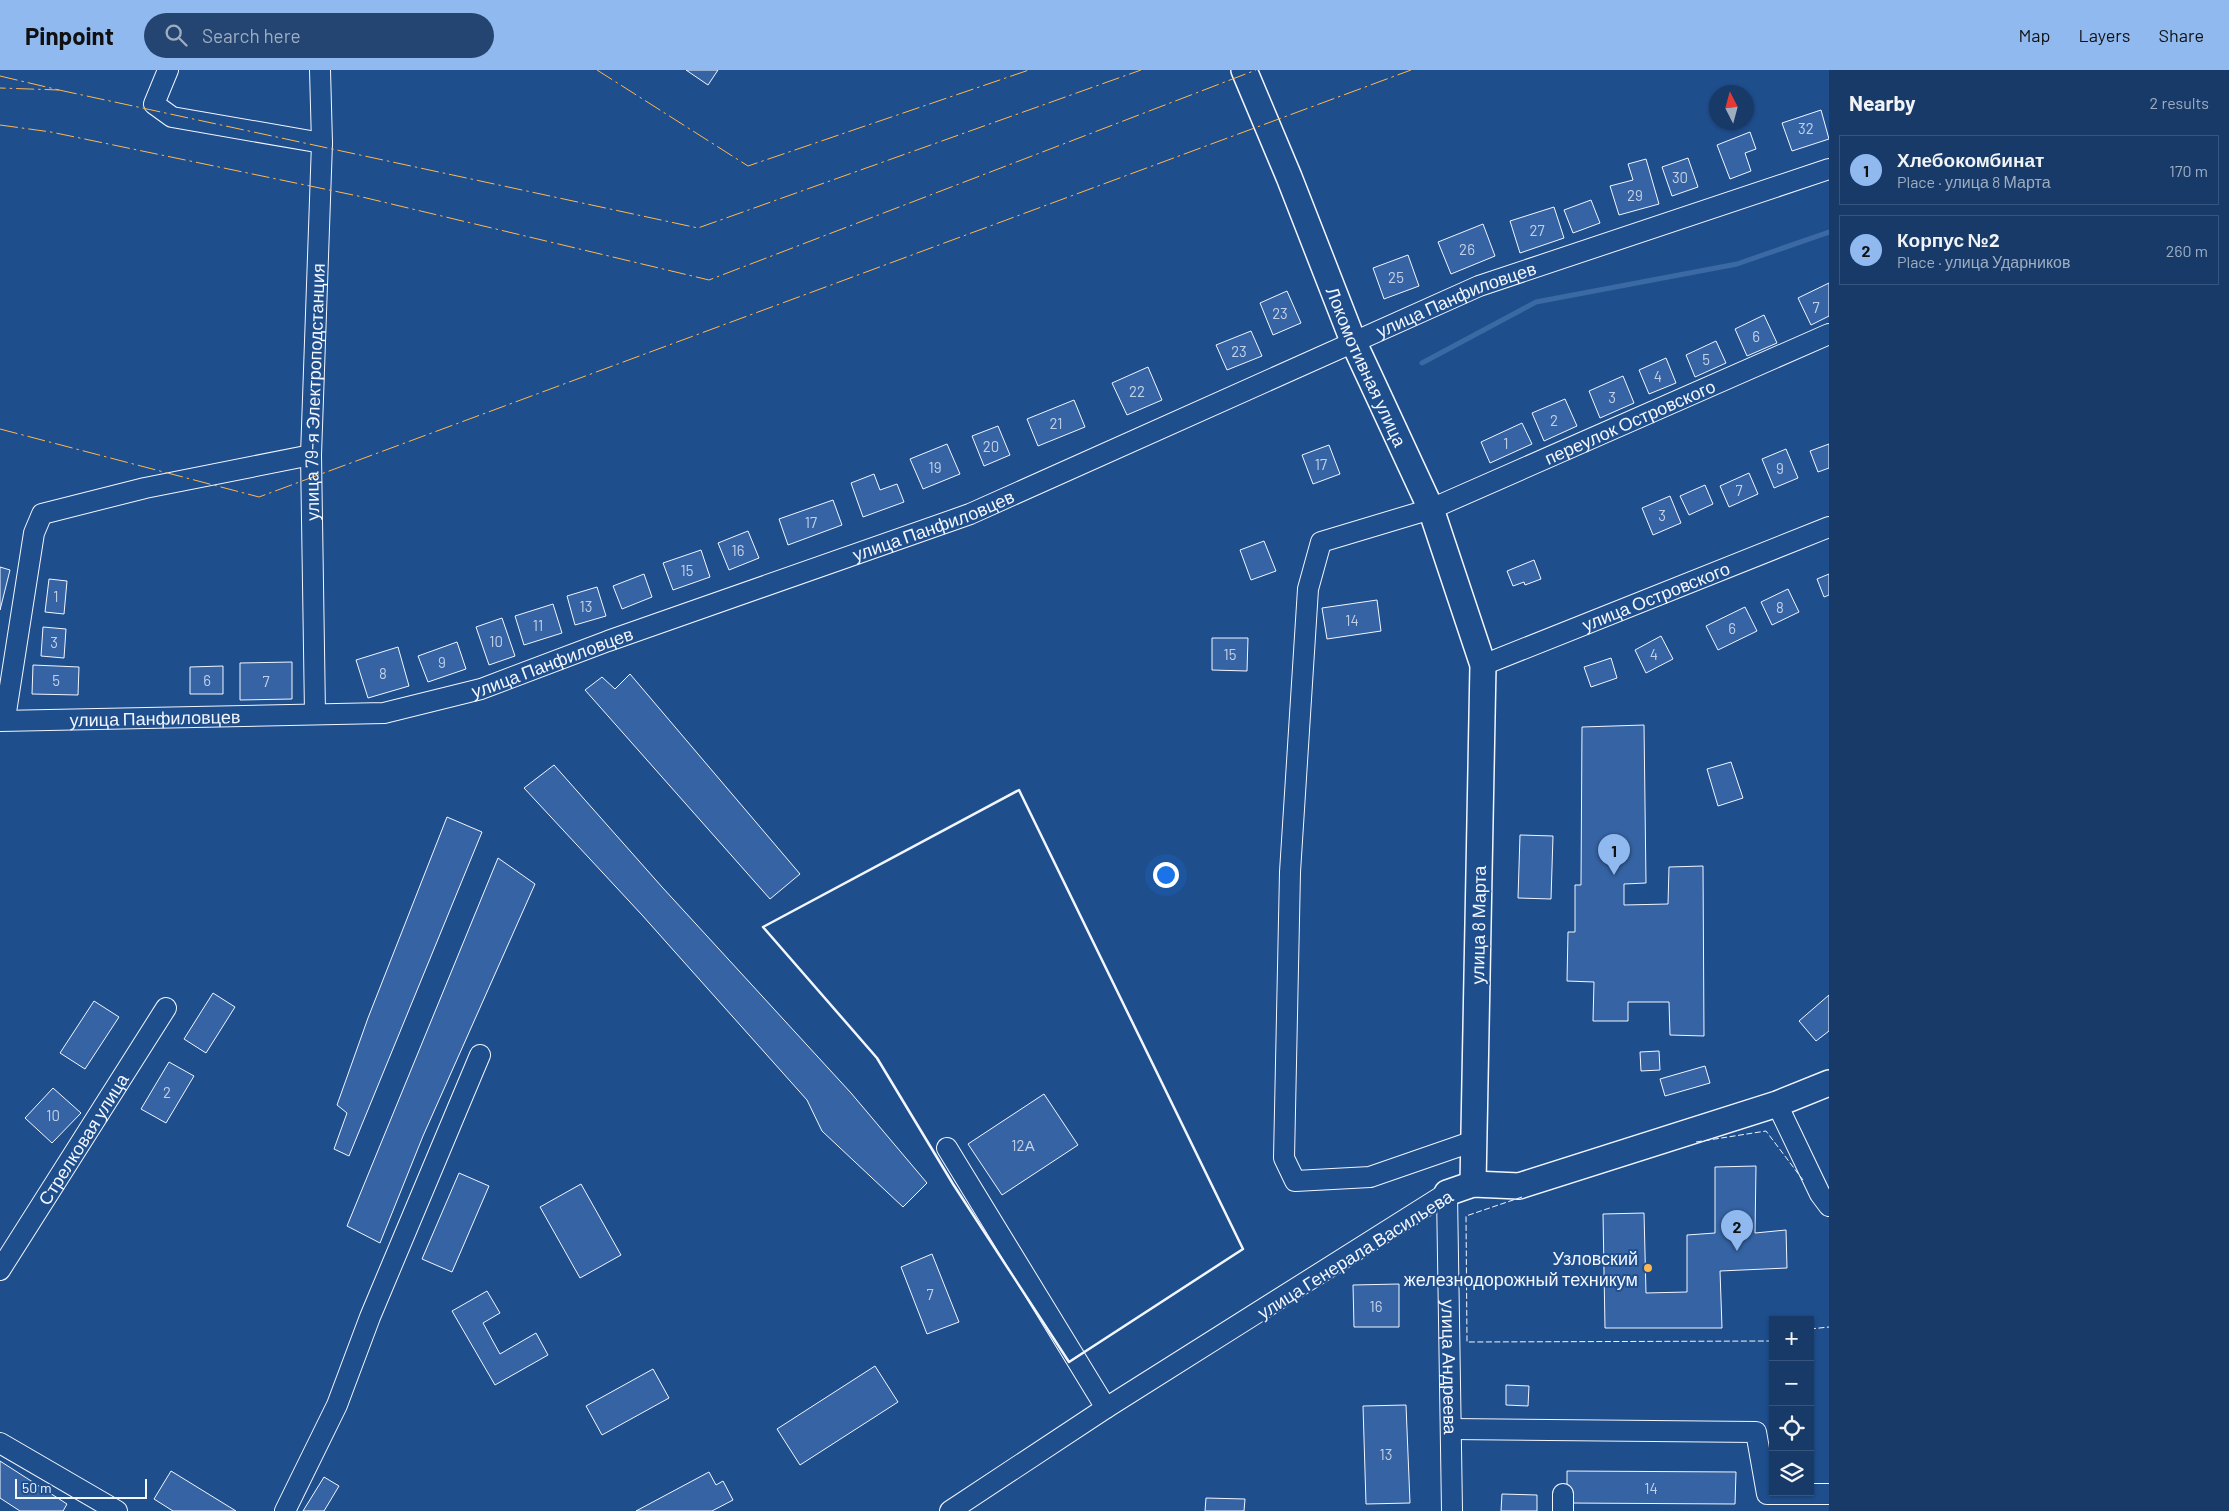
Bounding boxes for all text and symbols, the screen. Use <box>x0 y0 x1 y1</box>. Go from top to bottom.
search box <box>144 13 494 58</box>
text: Pinpoint <box>25 21 114 50</box>
icon: search <box>162 21 190 49</box>
text: Search here <box>202 24 301 47</box>
text: Map <box>2018 24 2050 46</box>
text: Layers <box>2078 24 2131 46</box>
text: Share <box>2159 24 2204 46</box>
north arrow <box>1709 85 1754 130</box>
text: Nearby <box>1849 90 1915 115</box>
text: 2 results <box>2150 93 2209 112</box>
house number: 32 <box>1798 119 1814 137</box>
text: Хлебокомбинат <box>1897 148 2044 171</box>
text: 1 <box>1863 161 1869 180</box>
text: 170 m <box>2169 161 2208 180</box>
house number: 30 <box>1672 168 1688 186</box>
text: Place · улица 8 Марта <box>1897 172 2051 191</box>
house number: 29 <box>1627 186 1643 204</box>
house number: 27 <box>1529 221 1545 239</box>
text: Корпус №2 <box>1897 228 2000 251</box>
house number: 26 <box>1459 240 1475 258</box>
text: 2 <box>1862 241 1870 260</box>
text: 260 m <box>2166 241 2208 260</box>
text: Place · улица Ударников <box>1897 252 2070 271</box>
street label: улица Панфиловцев <box>1373 257 1539 342</box>
street label: улица 79-я Электроподстанция <box>300 263 329 521</box>
house number: 25 <box>1388 268 1404 286</box>
street label: Локомотивная улица <box>1322 283 1412 451</box>
house number: 7 <box>1812 298 1820 316</box>
house number: 23 <box>1272 304 1288 322</box>
house number: 6 <box>1752 327 1760 345</box>
house number: 23 <box>1231 342 1247 360</box>
house number: 5 <box>1702 350 1710 368</box>
house number: 4 <box>1654 367 1662 385</box>
street label: переулок Островского <box>1541 374 1719 469</box>
house number: 22 <box>1129 382 1145 400</box>
house number: 3 <box>1608 388 1616 406</box>
house number: 2 <box>1550 411 1558 429</box>
house number: 21 <box>1049 414 1063 432</box>
house number: 1 <box>1503 434 1509 452</box>
house number: 20 <box>983 437 999 455</box>
house number: 17 <box>1315 455 1327 473</box>
house number: 19 <box>928 458 942 476</box>
house number: 9 <box>1776 459 1784 477</box>
house number: 7 <box>1735 481 1743 499</box>
street label: улица Панфиловцев <box>849 485 1017 565</box>
house number: 3 <box>1658 506 1666 524</box>
house number: 17 <box>805 513 817 531</box>
house number: 16 <box>732 541 744 559</box>
street label: улица Островского <box>1579 557 1733 635</box>
house number: 15 <box>681 561 693 579</box>
house number: 1 <box>53 587 59 605</box>
house number: 13 <box>580 597 592 615</box>
house number: 8 <box>1776 598 1784 616</box>
house number: 14 <box>1345 611 1359 629</box>
house number: 11 <box>533 616 543 634</box>
house number: 6 <box>1728 619 1736 637</box>
street label: улица Панфиловцев <box>469 622 636 702</box>
house number: 10 <box>489 632 503 650</box>
house number: 3 <box>50 633 58 651</box>
house number: 15 <box>1224 645 1236 663</box>
house number: 4 <box>1650 645 1658 663</box>
house number: 9 <box>438 653 446 671</box>
house number: 8 <box>379 664 387 682</box>
house number: 5 <box>52 671 60 689</box>
house number: 6 <box>203 671 211 689</box>
house number: 7 <box>262 672 270 690</box>
street label: улица Панфиловцев <box>69 705 241 731</box>
pin: 1 <box>1598 834 1630 875</box>
your location <box>1153 862 1179 888</box>
street label: улица 8 Марта <box>1466 864 1490 985</box>
street label: Стрелковая улица <box>33 1068 133 1209</box>
house number: 2 <box>163 1083 171 1101</box>
house number: 10 <box>46 1106 60 1124</box>
house number: 12А <box>1011 1136 1035 1154</box>
street label: улица Генерала Васильева <box>1253 1184 1458 1323</box>
pin: 2 <box>1721 1210 1753 1251</box>
place label: Узловский железнодорожный техникум <box>1404 1247 1638 1290</box>
marker: Узловский железнодорожный техникум <box>1642 1262 1654 1274</box>
house number: 7 <box>926 1285 934 1303</box>
house number: 16 <box>1370 1297 1382 1315</box>
street label: улица Андреева <box>1438 1299 1462 1436</box>
map controls <box>1769 1316 1814 1496</box>
button: + <box>1769 1316 1814 1361</box>
button: − <box>1769 1361 1814 1406</box>
button: locate <box>1769 1406 1814 1451</box>
house number: 13 <box>1380 1445 1392 1463</box>
button: layers <box>1769 1451 1814 1496</box>
scale bar <box>15 1476 148 1499</box>
text: 50 m <box>22 1479 51 1496</box>
house number: 14 <box>1644 1479 1658 1497</box>

